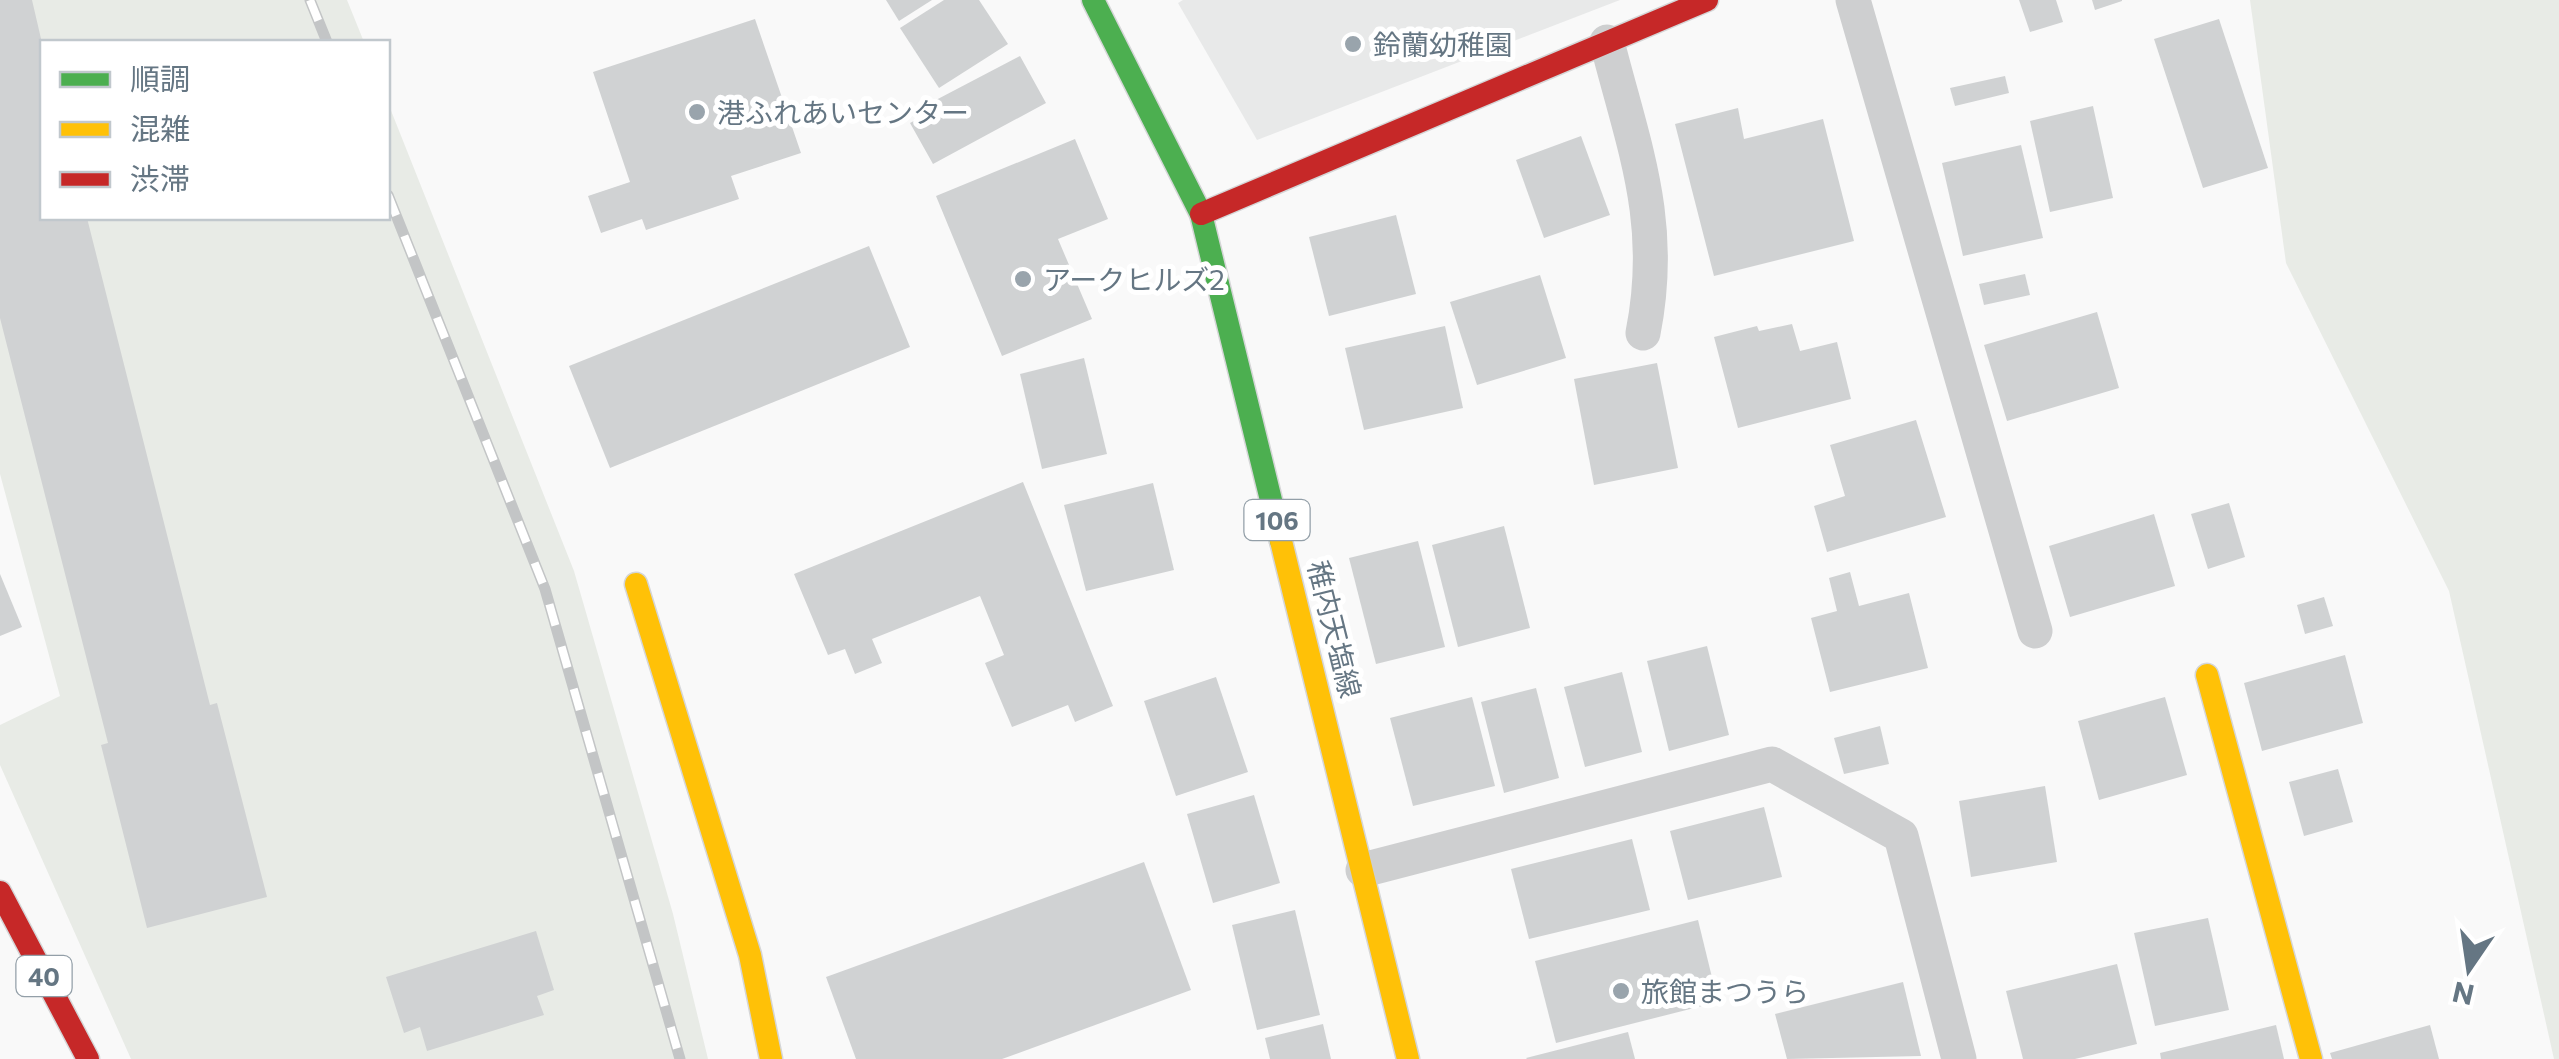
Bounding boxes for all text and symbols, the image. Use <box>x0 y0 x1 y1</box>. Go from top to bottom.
place label: 鈴蘭幼稚園 <box>1373 27 1513 61</box>
marker: 鈴蘭幼稚園 <box>1342 33 1364 55</box>
legend <box>40 40 390 220</box>
text: 順調 <box>130 59 190 96</box>
place label: 港ふれあいセンター <box>717 95 969 129</box>
marker: 港ふれあいセンター <box>686 101 708 123</box>
text: 混雑 <box>130 109 190 146</box>
text: 渋滞 <box>130 159 190 196</box>
place label: アークヒルズ2 <box>1043 262 1225 296</box>
marker: アークヒルズ2 <box>1012 268 1034 290</box>
road number: 106 <box>1244 500 1310 540</box>
street label: 稚内天塩線 <box>1302 557 1368 701</box>
north arrow <box>2419 919 2519 1019</box>
road number: 40 <box>17 956 72 996</box>
place label: 旅館まつうら <box>1641 974 1809 1008</box>
text: N <box>2449 975 2477 1013</box>
marker: 旅館まつうら <box>1610 980 1632 1002</box>

